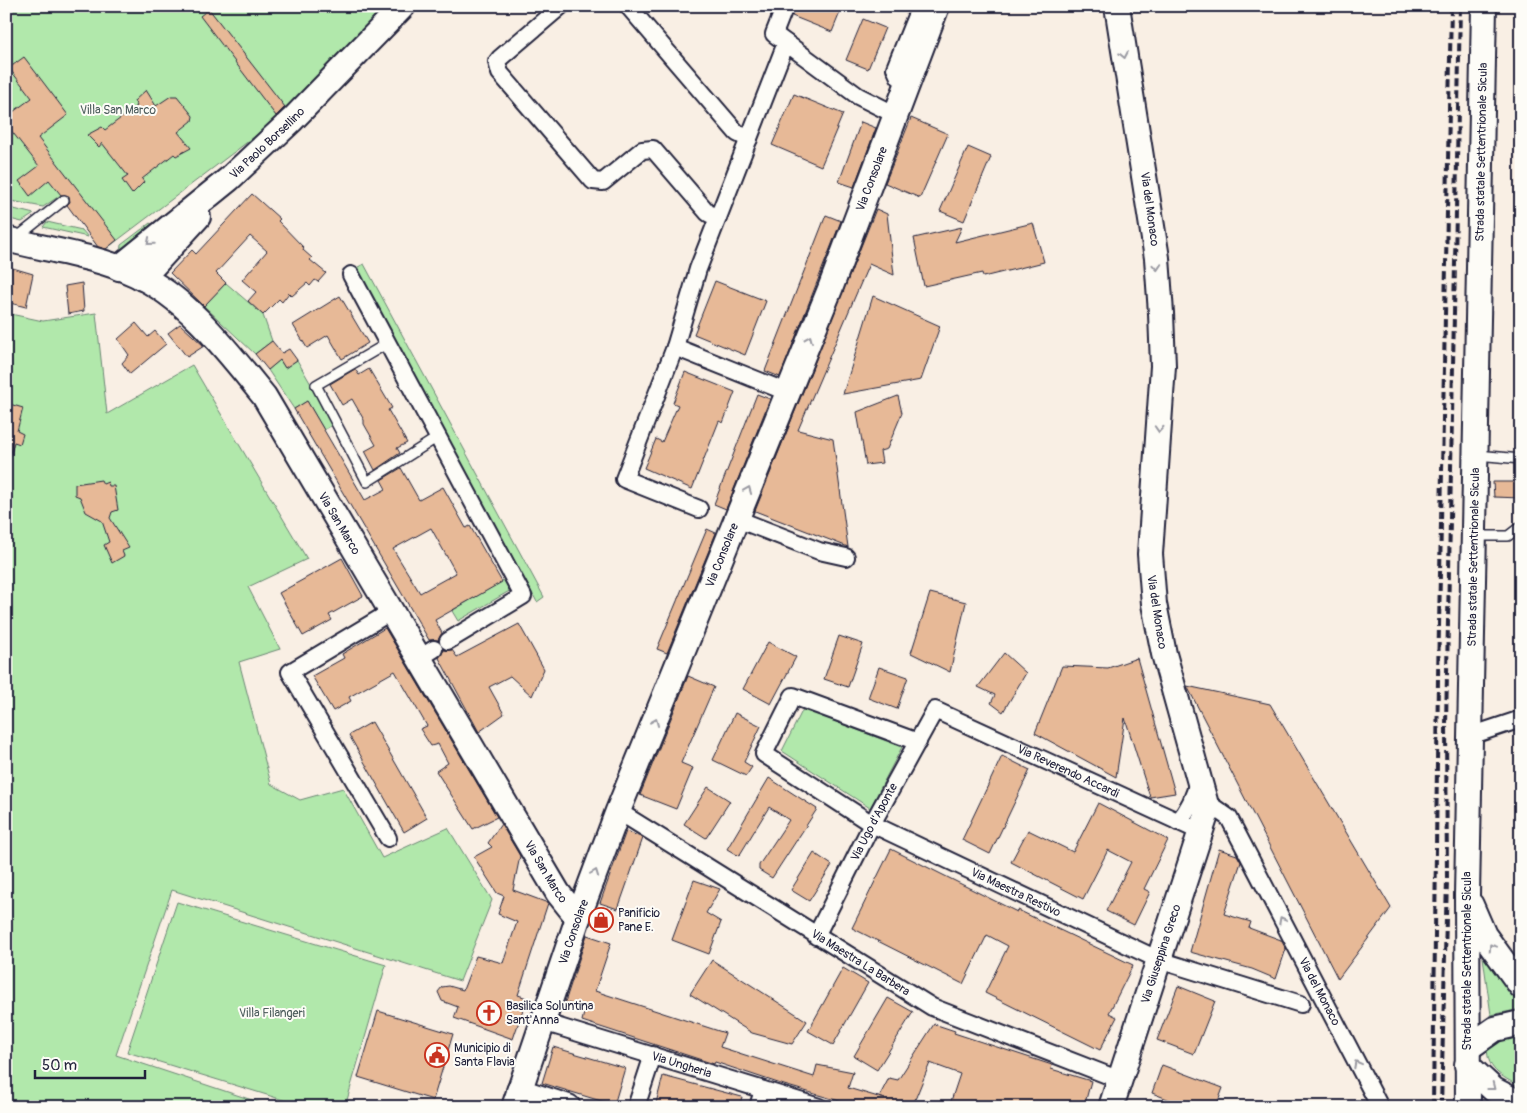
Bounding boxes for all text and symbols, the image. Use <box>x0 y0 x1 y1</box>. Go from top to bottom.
one-way arrow <box>1118 50 1128 59</box>
street label: Strada statale Settentrionale Sicula <box>1472 62 1491 242</box>
park label: Villa San Marco <box>80 103 156 118</box>
street label: Via Paolo Borsellino <box>227 104 309 182</box>
street label: Via Consolare <box>853 144 891 213</box>
street label: Via del Monaco <box>1137 171 1162 248</box>
one-way arrow <box>147 237 156 245</box>
one-way arrow <box>1152 263 1163 271</box>
one-way arrow <box>803 335 814 344</box>
one-way arrow <box>1153 425 1164 433</box>
street label: Strada statale Settentrionale Sicula <box>1465 467 1483 647</box>
one-way arrow <box>742 486 753 495</box>
street label: Via San Marco <box>315 490 364 558</box>
street label: Via Consolare <box>703 521 742 590</box>
street label: Via del Monaco <box>1143 574 1170 651</box>
one-way arrow <box>649 718 659 727</box>
street label: Via Reverendo Accardi <box>1015 742 1121 801</box>
street label: Via Ugo d'Aponte <box>848 780 901 864</box>
street label: Via San Marco <box>521 838 570 907</box>
street label: Via Maestra Restivo <box>968 865 1064 921</box>
one-way arrow <box>589 869 599 877</box>
street label: Strada statale Settentrionale Sicula <box>1460 871 1475 1050</box>
street label: Via Consolare <box>556 897 592 967</box>
street label: Via Giuseppina Greco <box>1138 902 1185 1006</box>
place label: Panificio Pane E. <box>618 906 661 935</box>
shop icon: Panificio Pane E. <box>588 907 614 933</box>
one-way arrow <box>1278 916 1288 925</box>
street label: Via Maestra La Barbera <box>808 926 913 1000</box>
one-way arrow <box>1489 943 1498 952</box>
street label: Via del Monaco <box>1295 955 1343 1029</box>
place label: Basilica Soluntina Sant'Anna <box>506 999 594 1028</box>
church icon: Basilica Soluntina Sant'Anna <box>476 1000 502 1026</box>
park label: Villa Filangeri <box>239 1006 305 1021</box>
place label: Municipio di Santa Flavia <box>454 1041 515 1070</box>
public building icon: Municipio di Santa Flavia <box>424 1042 450 1068</box>
scale bar <box>35 1048 145 1080</box>
street label: Via Ungheria <box>650 1049 714 1082</box>
text: 50 m <box>42 1056 77 1075</box>
one-way arrow <box>1353 1060 1363 1069</box>
one-way arrow <box>1486 1081 1496 1090</box>

